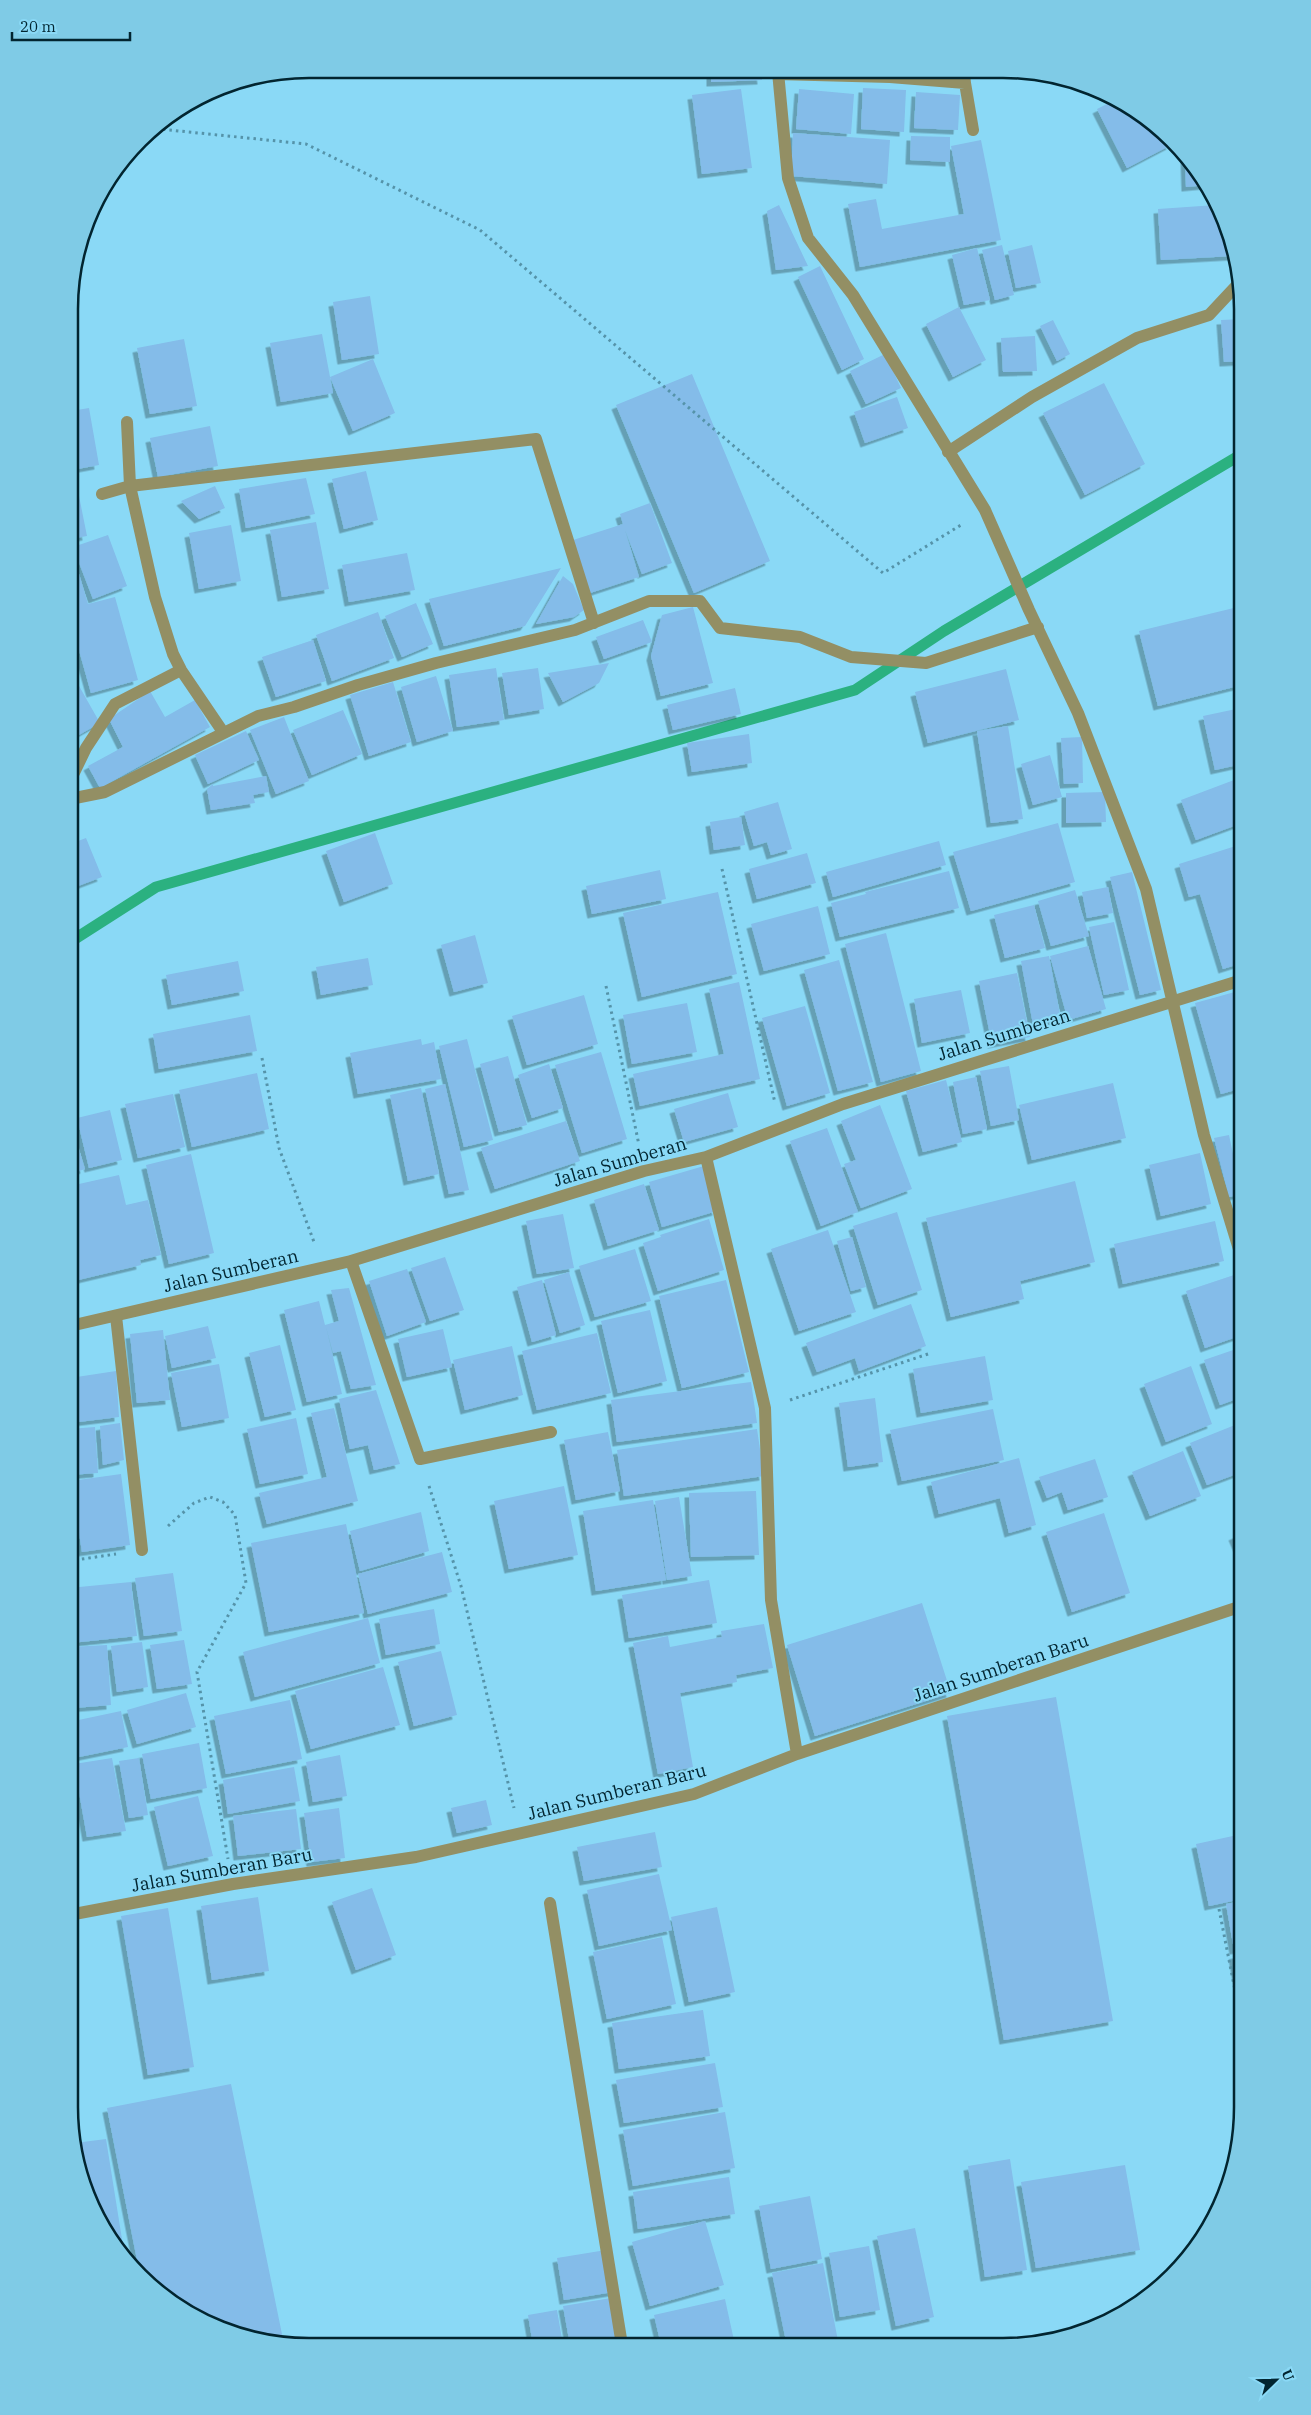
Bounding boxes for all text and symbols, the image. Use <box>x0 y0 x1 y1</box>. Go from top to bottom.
scale bar <box>12 10 130 42</box>
text: 20 m <box>20 17 56 36</box>
street label: Jalan Sumberan <box>935 1003 1073 1066</box>
street label: Jalan Sumberan <box>551 1131 689 1192</box>
street label: Jalan Sumberan <box>161 1244 301 1297</box>
street label: Jalan Sumberan Baru <box>910 1628 1092 1707</box>
street label: Jalan Sumberan Baru <box>525 1758 709 1825</box>
street label: Jalan Sumberan Baru <box>130 1842 314 1897</box>
north arrow <box>1251 2355 1301 2405</box>
text: U <box>1278 2366 1298 2384</box>

